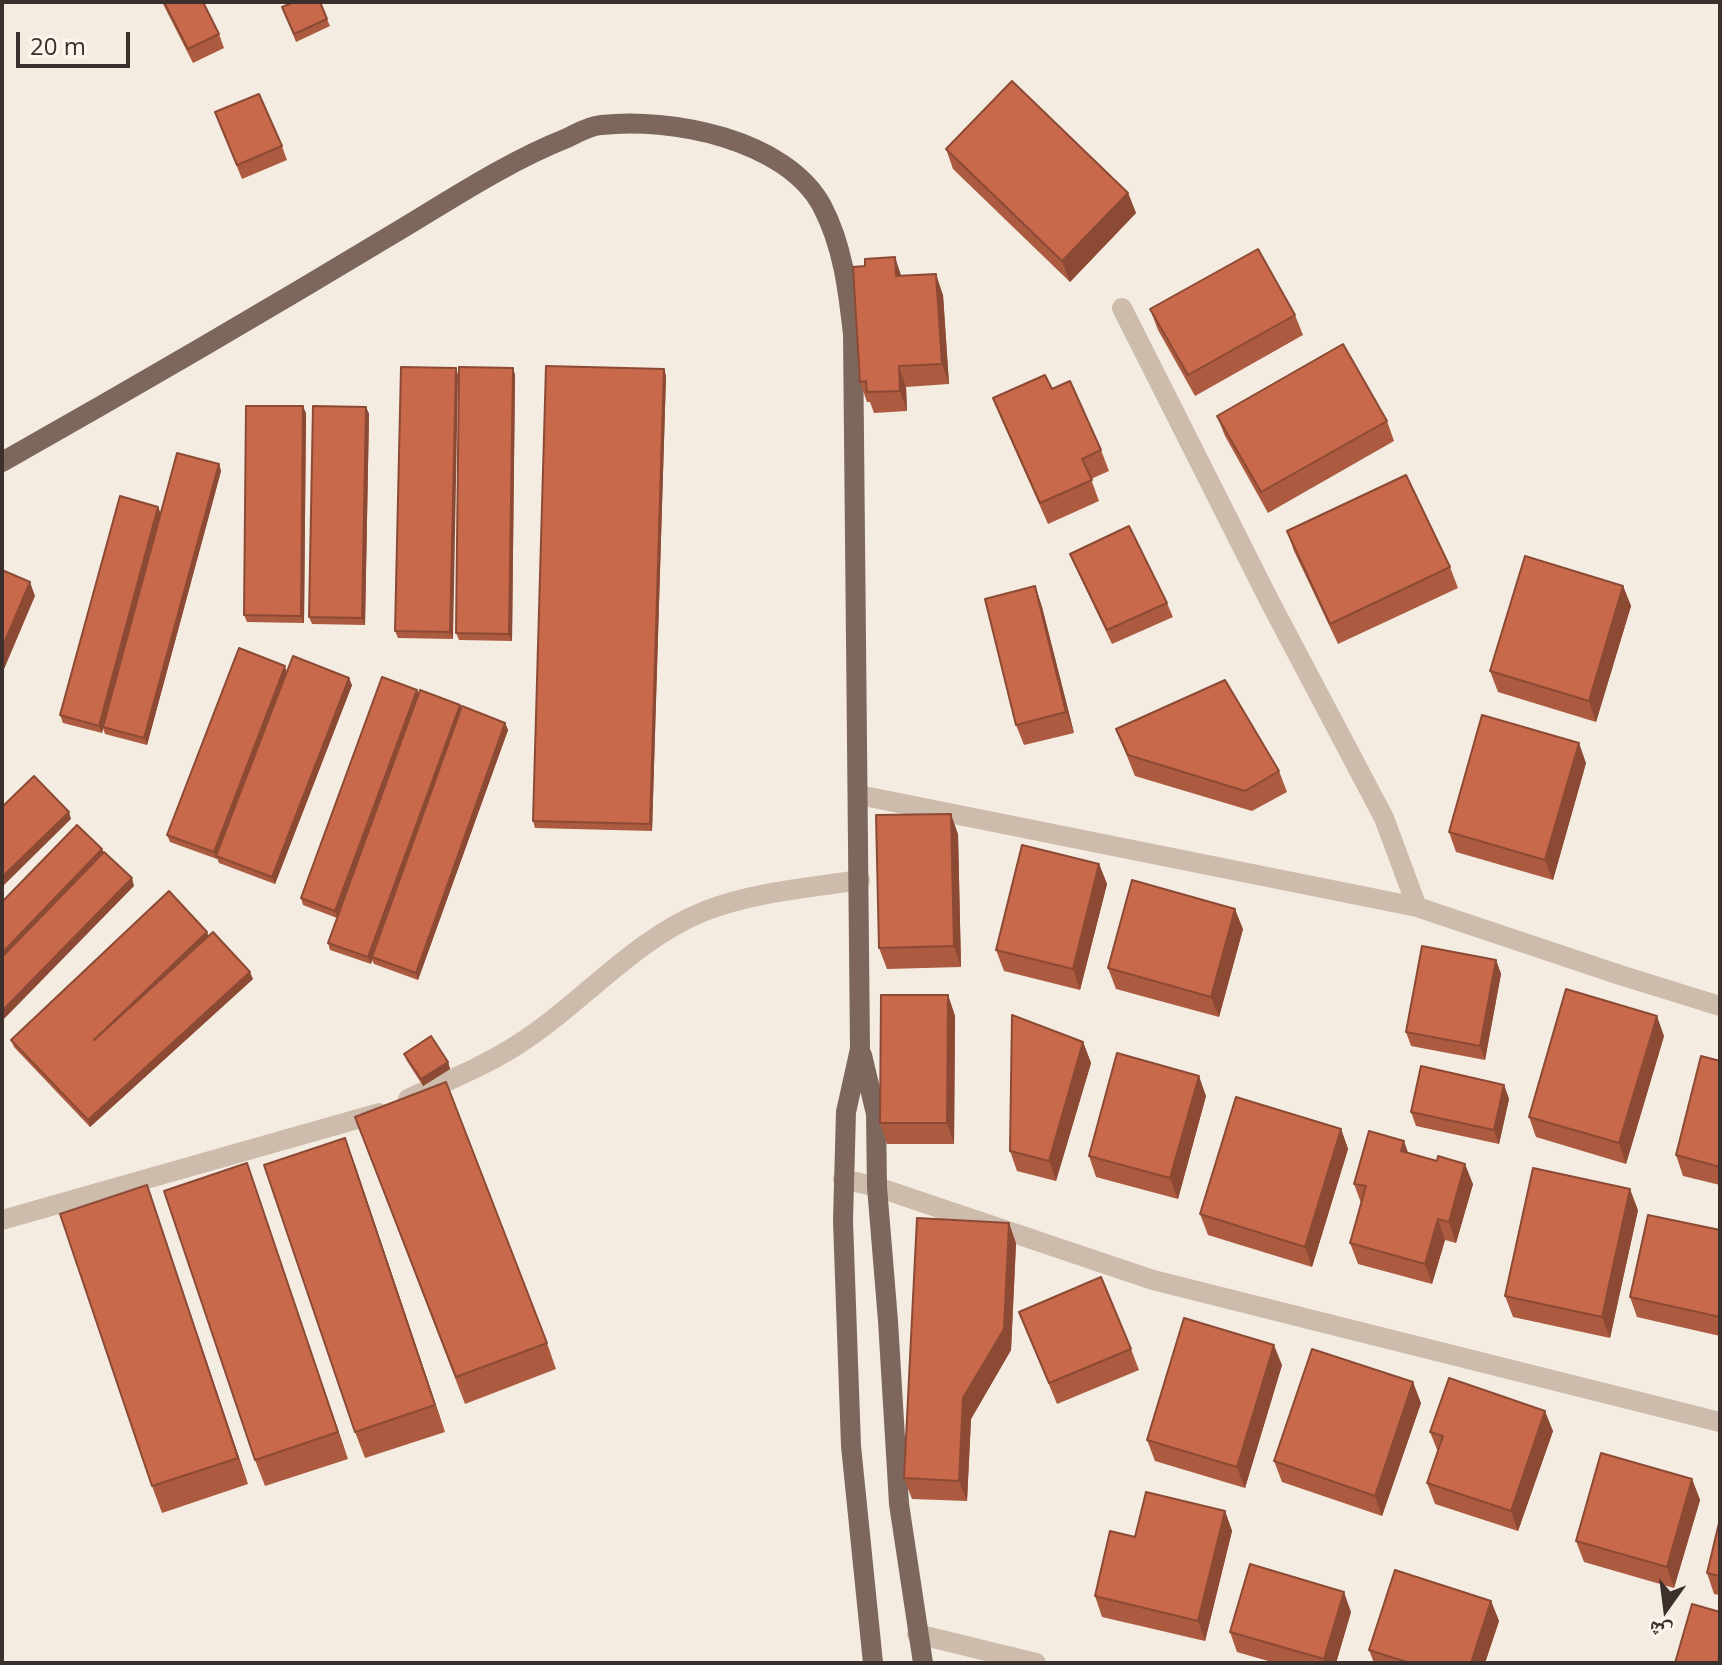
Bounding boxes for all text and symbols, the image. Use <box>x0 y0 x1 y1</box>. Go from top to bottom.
scale bar <box>20 16 134 66</box>
text: 20 m <box>30 29 86 62</box>
north arrow <box>1626 1569 1706 1649</box>
text: ش <box>1645 1615 1675 1650</box>

